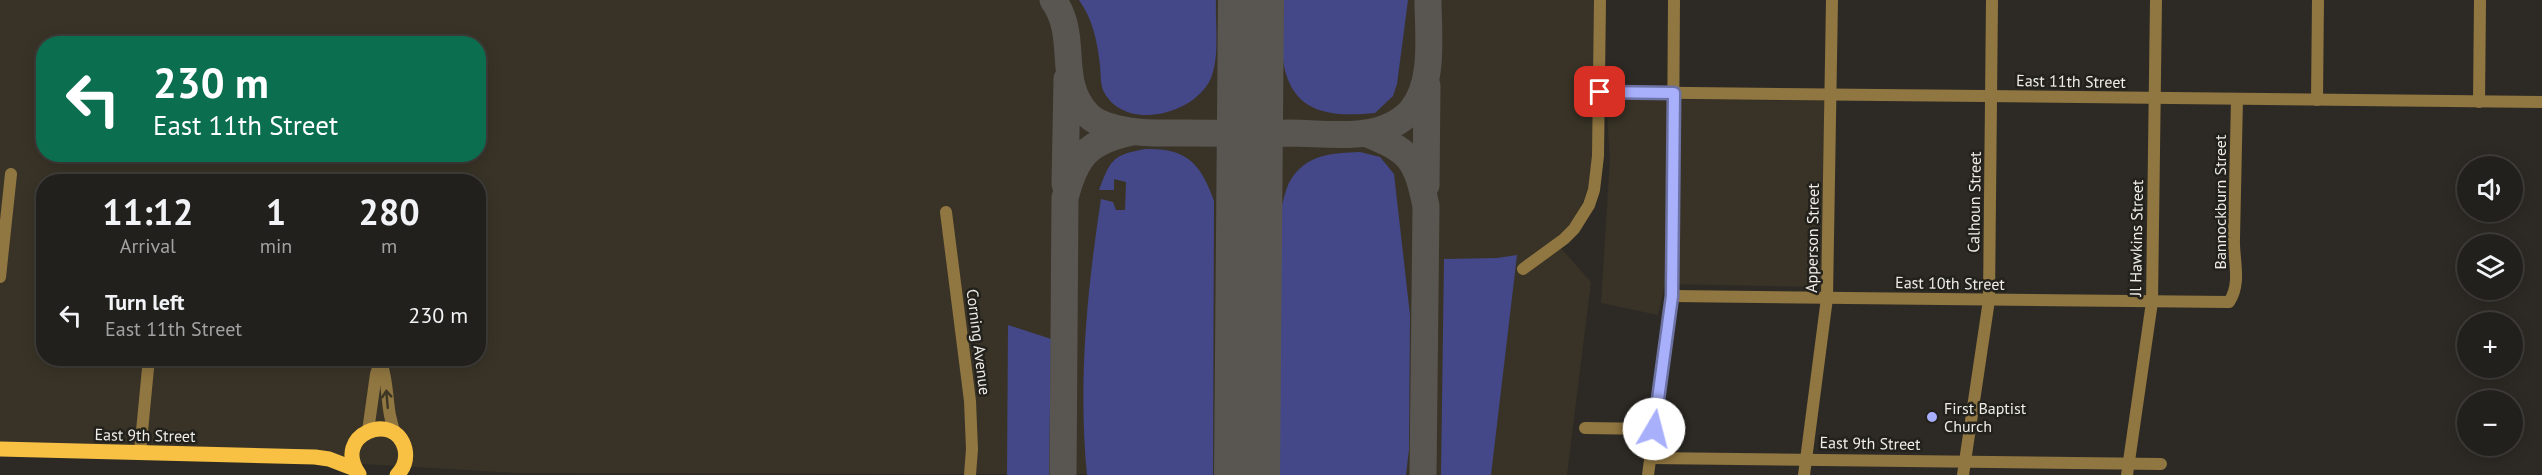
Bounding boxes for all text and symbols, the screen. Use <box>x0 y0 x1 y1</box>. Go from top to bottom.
text: 230 m <box>153 55 269 110</box>
icon: left <box>54 60 132 138</box>
pin <box>1574 66 1625 117</box>
street label: East 11th Street <box>2016 70 2127 92</box>
icon: arrive <box>1583 75 1616 108</box>
text: East 11th Street <box>153 108 338 142</box>
street label: Bannockburn Street <box>2210 134 2230 269</box>
street label: Calhoun Street <box>1963 151 1985 253</box>
map controls <box>2457 156 2523 456</box>
button: sound <box>2457 156 2523 222</box>
street label: Jl Hawkins Street <box>2125 179 2147 297</box>
street label: Apperson Street <box>1801 183 1823 293</box>
text: 11:12 <box>102 188 194 235</box>
text: 1 <box>266 188 286 235</box>
text: 280 <box>359 188 420 235</box>
text: Arrival <box>120 233 176 259</box>
text: min <box>260 233 292 259</box>
text: m <box>381 233 397 259</box>
button: layers <box>2457 234 2523 300</box>
street label: East 10th Street <box>1895 272 2006 294</box>
text: Turn left <box>105 288 185 316</box>
street label: Corning Avenue <box>963 288 995 396</box>
icon: left <box>54 299 87 332</box>
text: 230 m <box>408 301 468 329</box>
button: + <box>2457 312 2523 378</box>
text: East 11th Street <box>105 316 242 342</box>
one-way arrow <box>381 390 392 410</box>
button: − <box>2457 390 2523 456</box>
position arrow <box>1622 397 1686 461</box>
place label: First Baptist Church <box>1944 398 2027 436</box>
marker: First Baptist Church <box>1925 410 1939 424</box>
street label: East 9th Street <box>94 424 196 446</box>
street label: East 9th Street <box>1819 432 1921 454</box>

